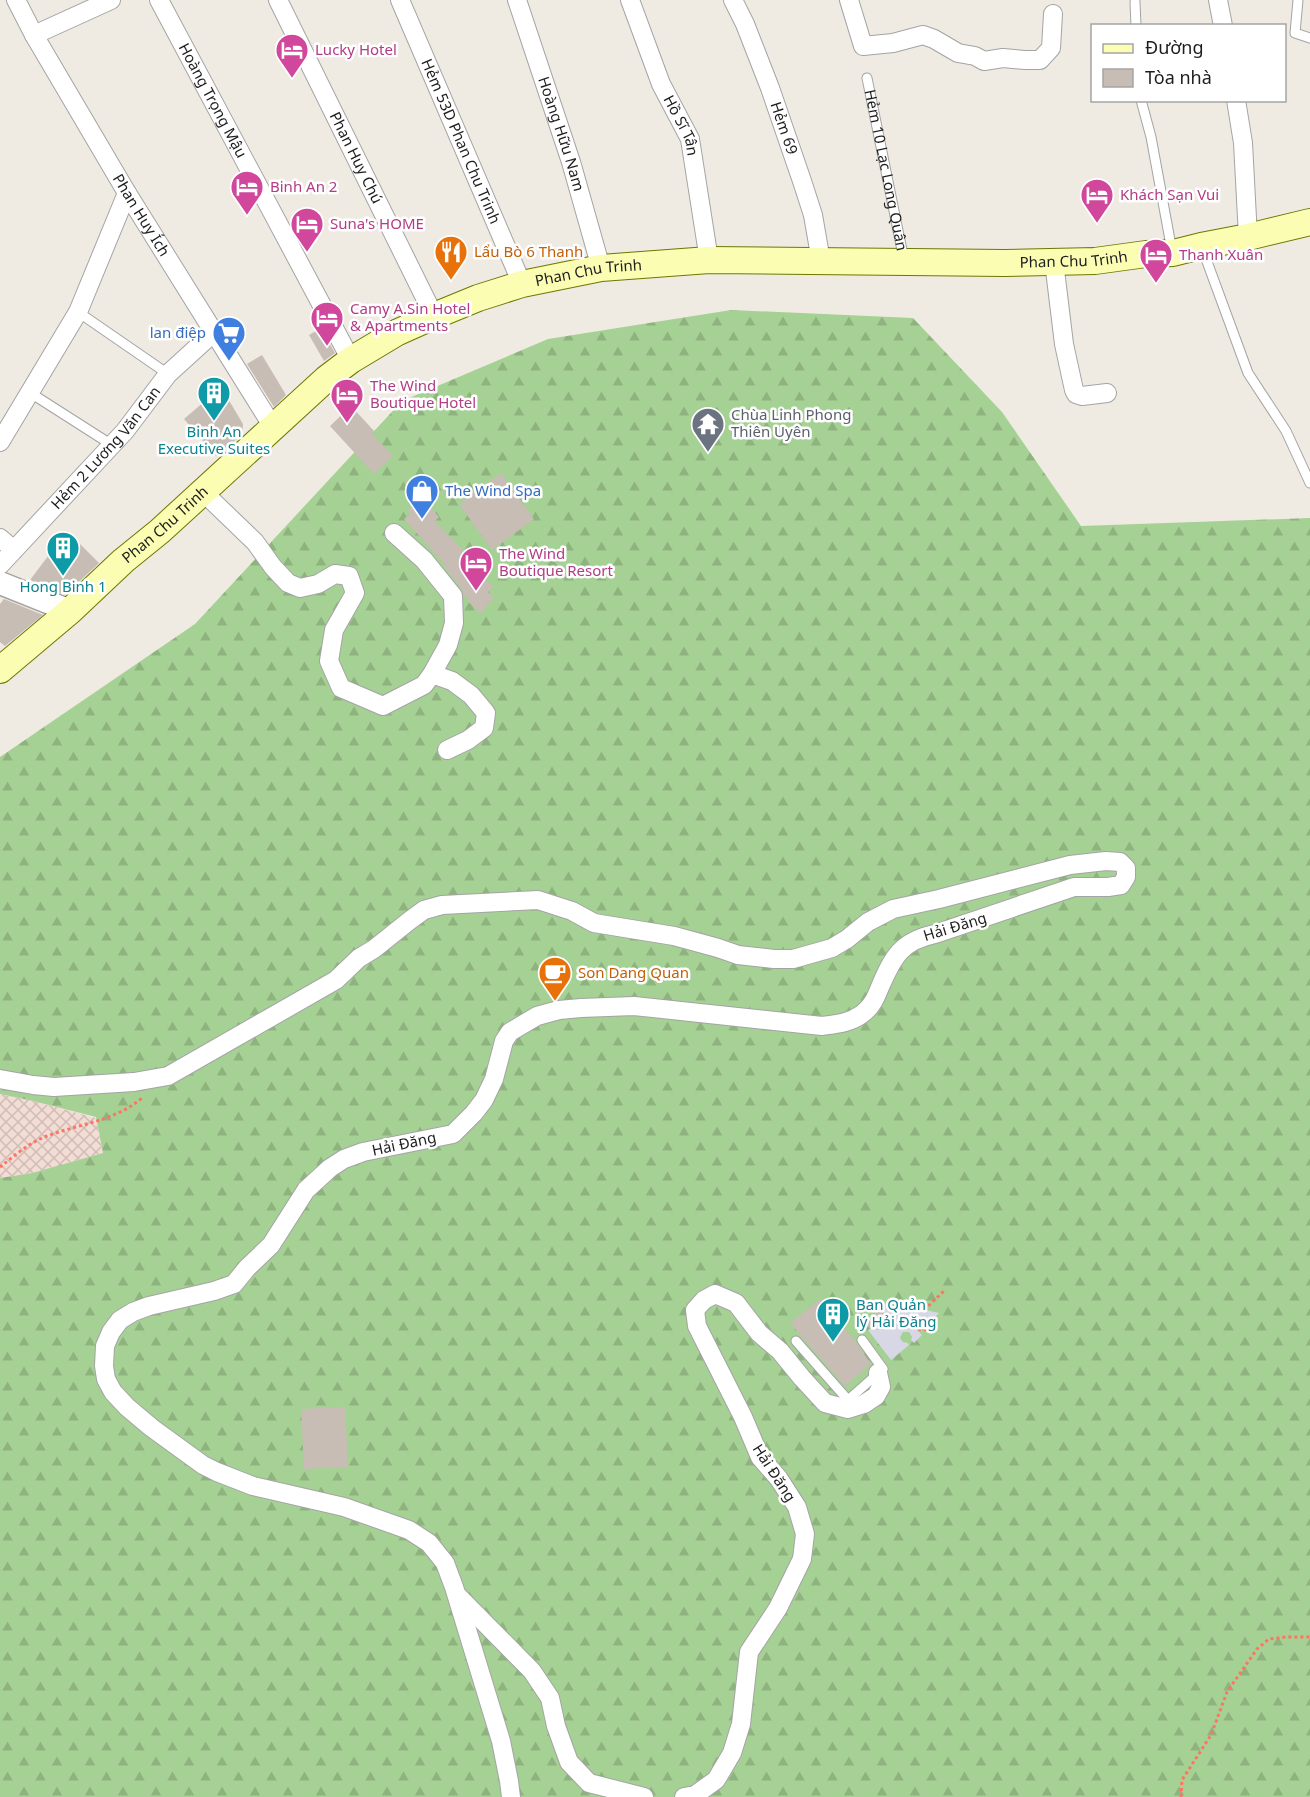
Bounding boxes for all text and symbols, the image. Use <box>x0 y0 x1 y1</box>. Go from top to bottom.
legend <box>1091 24 1286 102</box>
hotel icon: Lucky Hotel <box>274 32 310 79</box>
text: Đường <box>1145 35 1204 59</box>
street label: Hoàng Trọng Mậu <box>175 39 252 161</box>
place label: Lucky Hotel <box>315 39 397 59</box>
street label: Hẻm 53D Phan Chu Trinh <box>417 56 506 227</box>
text: Tòa nhà <box>1145 65 1212 89</box>
street label: Hoàng Hữu Nam <box>534 74 590 193</box>
street label: Hẻm 10 Lạc Long Quân <box>861 88 913 252</box>
street label: Hồ Sĩ Tân <box>660 91 703 157</box>
street label: Hẻm 69 <box>766 99 803 157</box>
street label: Phan Huy Chú <box>326 108 388 207</box>
hotel icon: Binh An 2 <box>229 169 265 216</box>
street label: Phan Huy Ích <box>109 170 175 260</box>
place label: Binh An 2 <box>270 176 337 196</box>
hotel icon: Khách Sạn Vui <box>1079 177 1115 224</box>
place label: Khách Sạn Vui <box>1120 184 1219 204</box>
hotel icon: Suna's HOME <box>289 206 325 253</box>
place label: Suna's HOME <box>330 213 424 233</box>
restaurant icon: Lẩu Bò 6 Thanh <box>433 234 469 281</box>
hotel icon: Thanh Xuân <box>1138 237 1174 284</box>
place label: Lẩu Bò 6 Thanh <box>474 241 583 261</box>
place label: Thanh Xuân <box>1179 244 1263 264</box>
street label: Phan Chu Trinh <box>1019 246 1129 272</box>
street label: Phan Chu Trinh <box>533 254 643 290</box>
place label: Camy A.Sin Hotel & Apartments <box>350 298 470 335</box>
hotel icon: Camy A.Sin Hotel & Apartments <box>309 300 345 347</box>
supermarket icon: lan điệp <box>211 315 247 362</box>
place label: lan điệp <box>150 322 206 342</box>
building icon: Binh An Executive Suites <box>196 375 232 422</box>
place label: The Wind Boutique Hotel <box>370 375 476 412</box>
hotel icon: The Wind Boutique Hotel <box>329 377 365 424</box>
street label: Hẻm 2 Lương Văn Can <box>46 382 164 513</box>
place label: Chùa Linh Phong Thiên Uyên <box>731 404 851 441</box>
temple icon: Chùa Linh Phong Thiên Uyên <box>690 406 726 453</box>
place label: Binh An Executive Suites <box>158 421 270 458</box>
shop icon: The Wind Spa <box>404 473 440 520</box>
place label: The Wind Spa <box>445 480 541 500</box>
street label: Phan Chu Trinh <box>117 481 212 567</box>
building icon: Hong Binh 1 <box>45 530 81 577</box>
place label: The Wind Boutique Resort <box>499 543 613 580</box>
hotel icon: The Wind Boutique Resort <box>458 545 494 592</box>
place label: Hong Binh 1 <box>19 576 107 596</box>
street label: Hải Đăng <box>921 907 989 945</box>
cafe icon: Son Dang Quan <box>537 955 573 1002</box>
place label: Son Dang Quan <box>578 962 689 982</box>
street label: Hải Đăng <box>370 1126 438 1160</box>
place label: Ban Quản lý Hải Đăng <box>856 1294 937 1331</box>
building icon: Ban Quản lý Hải Đăng <box>815 1296 851 1343</box>
street label: Hải Đăng <box>749 1440 801 1505</box>

